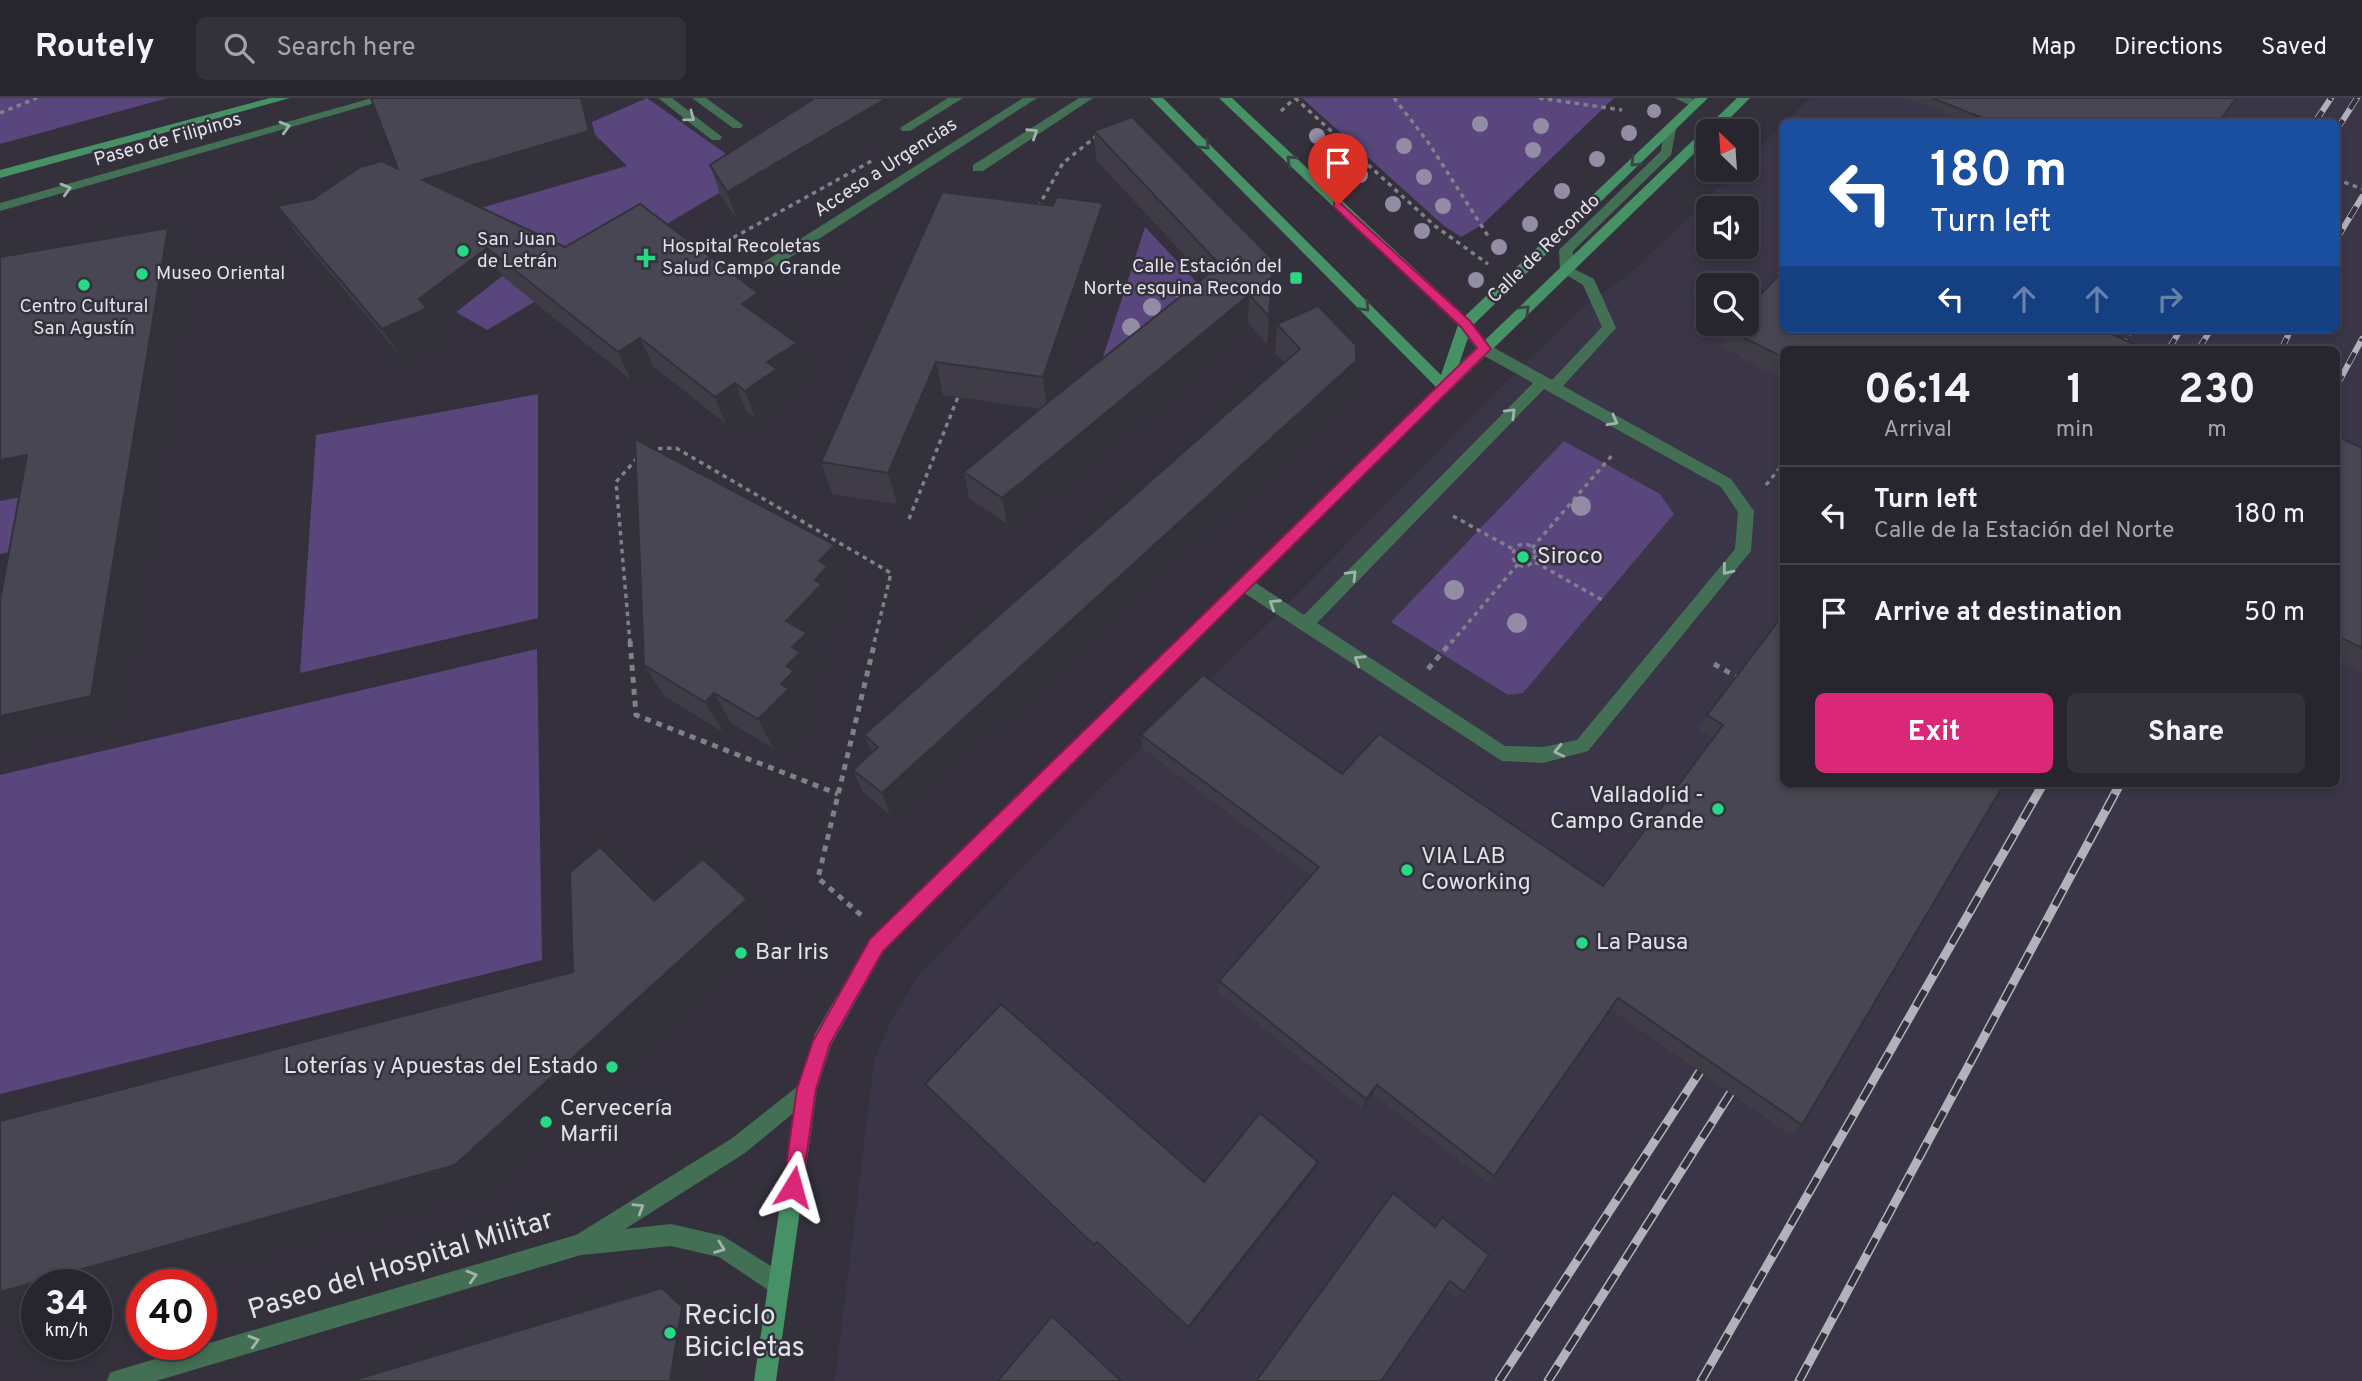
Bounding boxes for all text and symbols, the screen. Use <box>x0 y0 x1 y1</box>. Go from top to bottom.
search box <box>196 17 686 80</box>
text: Routely <box>35 27 154 69</box>
icon: search <box>220 29 258 67</box>
text: Search here <box>276 32 415 65</box>
text: Map <box>2031 33 2076 63</box>
text: Directions <box>2114 33 2223 63</box>
text: Saved <box>2261 33 2327 63</box>
street label: Paseo de Filipinos <box>91 107 245 173</box>
one-way arrow <box>682 109 695 122</box>
street label: Acceso a Urgencias <box>810 113 962 223</box>
north arrow <box>1696 119 1759 182</box>
map controls <box>1696 119 1759 336</box>
one-way arrow <box>278 120 290 135</box>
one-way arrow <box>1025 128 1038 141</box>
pin <box>1308 133 1368 205</box>
one-way arrow <box>1196 137 1209 150</box>
text: 180 m <box>1930 142 2067 204</box>
icon: arrive <box>1319 144 1357 182</box>
icon: left <box>1815 147 1906 238</box>
one-way arrow <box>1630 154 1643 167</box>
one-way arrow <box>1286 155 1299 168</box>
one-way arrow <box>59 182 71 197</box>
street label: Calle de Recondo <box>1483 189 1605 309</box>
button: sound <box>1696 196 1759 259</box>
text: Turn left <box>1930 203 2051 243</box>
place label: San Juan de Letrán <box>477 228 558 274</box>
place label: Hospital Recoletas Salud Campo Grande <box>662 235 841 281</box>
marker: San Juan de Letrán <box>455 243 471 259</box>
marker: Hospital Recoletas Salud Campo Grande <box>636 248 656 268</box>
place label: Calle Estación del Norte esquina Recondo <box>1083 255 1282 301</box>
place label: Museo Oriental <box>156 262 285 286</box>
marker: Museo Oriental <box>134 266 150 282</box>
marker: Calle Estación del Norte esquina Recondo <box>1288 270 1304 286</box>
button: search <box>1696 273 1759 336</box>
marker: Centro Cultural San Agustín <box>76 277 92 293</box>
icon: left <box>1932 280 1970 318</box>
icon: ahead <box>2005 280 2043 318</box>
icon: ahead <box>2078 280 2116 318</box>
icon: right <box>2151 280 2189 318</box>
place label: Centro Cultural San Agustín <box>19 295 149 341</box>
one-way arrow <box>1357 299 1369 312</box>
one-way arrow <box>1517 305 1530 318</box>
text: 06:14 <box>1864 365 1972 418</box>
text: 1 <box>2066 365 2083 418</box>
text: 230 <box>2178 365 2256 418</box>
one-way arrow <box>1503 408 1516 421</box>
one-way arrow <box>1606 413 1618 426</box>
text: Arrival <box>1884 416 1952 445</box>
text: min <box>2056 416 2094 445</box>
text: m <box>2207 416 2227 445</box>
text: Turn left <box>1874 484 1978 517</box>
icon: left <box>1815 496 1853 534</box>
text: 180 m <box>2235 499 2305 532</box>
text: Calle de la Estación del Norte <box>1874 517 2174 546</box>
place label: Siroco <box>1537 543 1603 572</box>
marker: Siroco <box>1515 549 1531 565</box>
one-way arrow <box>1723 561 1735 574</box>
one-way arrow <box>1343 570 1356 583</box>
icon: arrive <box>1815 594 1853 632</box>
text: Arrive at destination <box>1874 597 2122 630</box>
text: 50 m <box>2244 597 2305 630</box>
one-way arrow <box>1269 600 1282 613</box>
one-way arrow <box>1354 655 1367 668</box>
button: Exit <box>1815 693 2053 773</box>
button: Share <box>2067 693 2305 773</box>
one-way arrow <box>1553 743 1565 758</box>
place label: Valladolid - Campo Grande <box>1550 782 1704 837</box>
marker: Valladolid - Campo Grande <box>1710 801 1726 817</box>
place label: VIA LAB Coworking <box>1421 843 1531 898</box>
marker: VIA LAB Coworking <box>1399 862 1415 878</box>
place label: La Pausa <box>1596 929 1688 958</box>
marker: La Pausa <box>1574 935 1590 951</box>
place label: Bar Iris <box>755 939 829 968</box>
marker: Bar Iris <box>733 945 749 961</box>
place label: Loterías y Apuestas del Estado <box>284 1053 598 1082</box>
marker: Loterías y Apuestas del Estado <box>604 1059 620 1075</box>
place label: Cervecería Marfil <box>560 1095 672 1150</box>
marker: Cervecería Marfil <box>538 1114 554 1130</box>
position arrow <box>756 1150 830 1224</box>
street label: Paseo del Hospital Militar <box>244 1202 558 1330</box>
one-way arrow <box>631 1203 644 1216</box>
one-way arrow <box>713 1240 725 1254</box>
speed limit sign: 40 <box>126 1269 217 1360</box>
one-way arrow <box>466 1270 478 1285</box>
text: 34 <box>45 1283 88 1327</box>
place label: Reciclo Bicicletas <box>684 1299 805 1367</box>
text: km/h <box>45 1320 88 1343</box>
marker: Reciclo Bicicletas <box>662 1325 678 1341</box>
one-way arrow <box>247 1334 259 1349</box>

